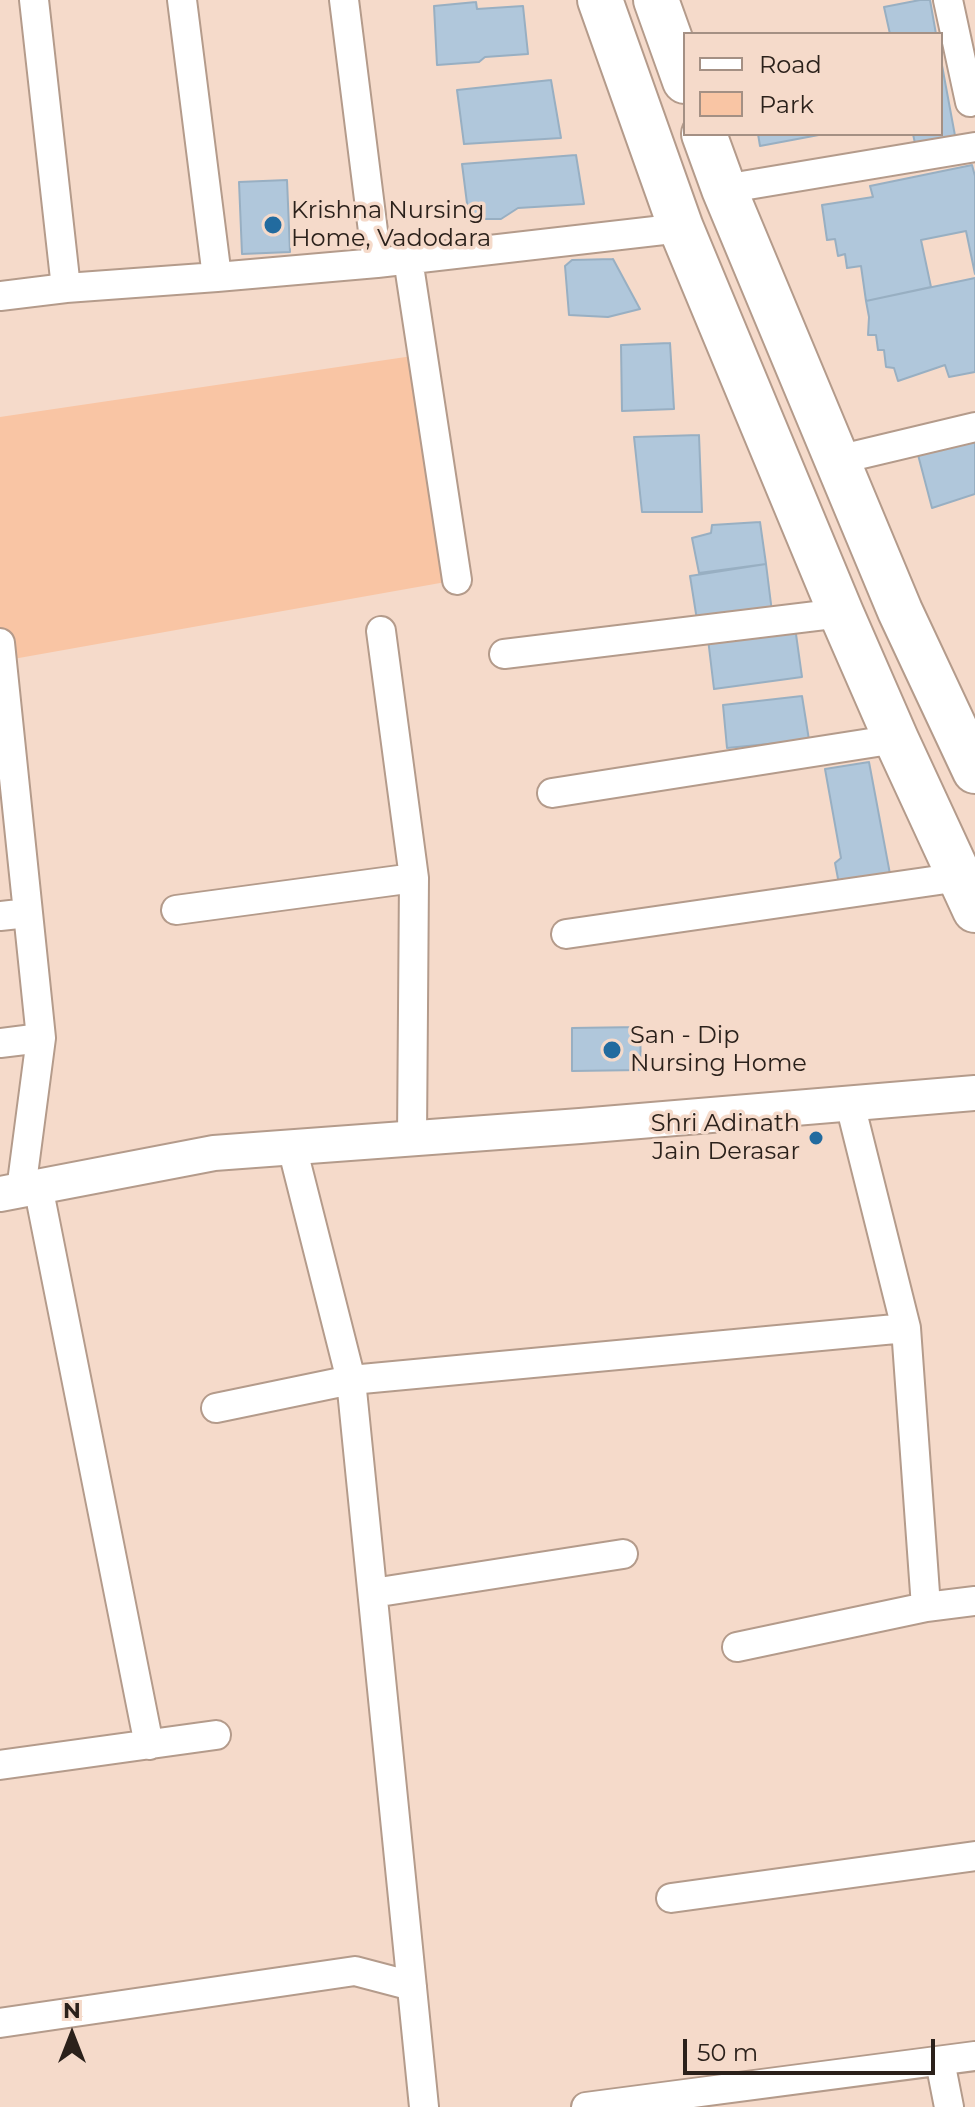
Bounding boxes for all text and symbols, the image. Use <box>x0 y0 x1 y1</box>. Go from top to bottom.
legend <box>683 32 943 136</box>
text: Road <box>759 50 822 79</box>
text: Park <box>759 90 814 119</box>
place label: Krishna Nursing Home, Vadodara <box>291 197 491 253</box>
marker: Krishna Nursing Home, Vadodara <box>262 214 284 236</box>
place label: San - Dip Nursing Home <box>630 1022 807 1078</box>
marker: San - Dip Nursing Home <box>601 1039 623 1061</box>
place label: Shri Adinath Jain Derasar <box>651 1110 800 1166</box>
marker: Shri Adinath Jain Derasar <box>807 1129 825 1147</box>
north arrow <box>32 1995 112 2075</box>
text: N <box>63 1997 81 2024</box>
scale bar <box>687 2023 939 2073</box>
text: 50 m <box>697 2038 758 2067</box>

